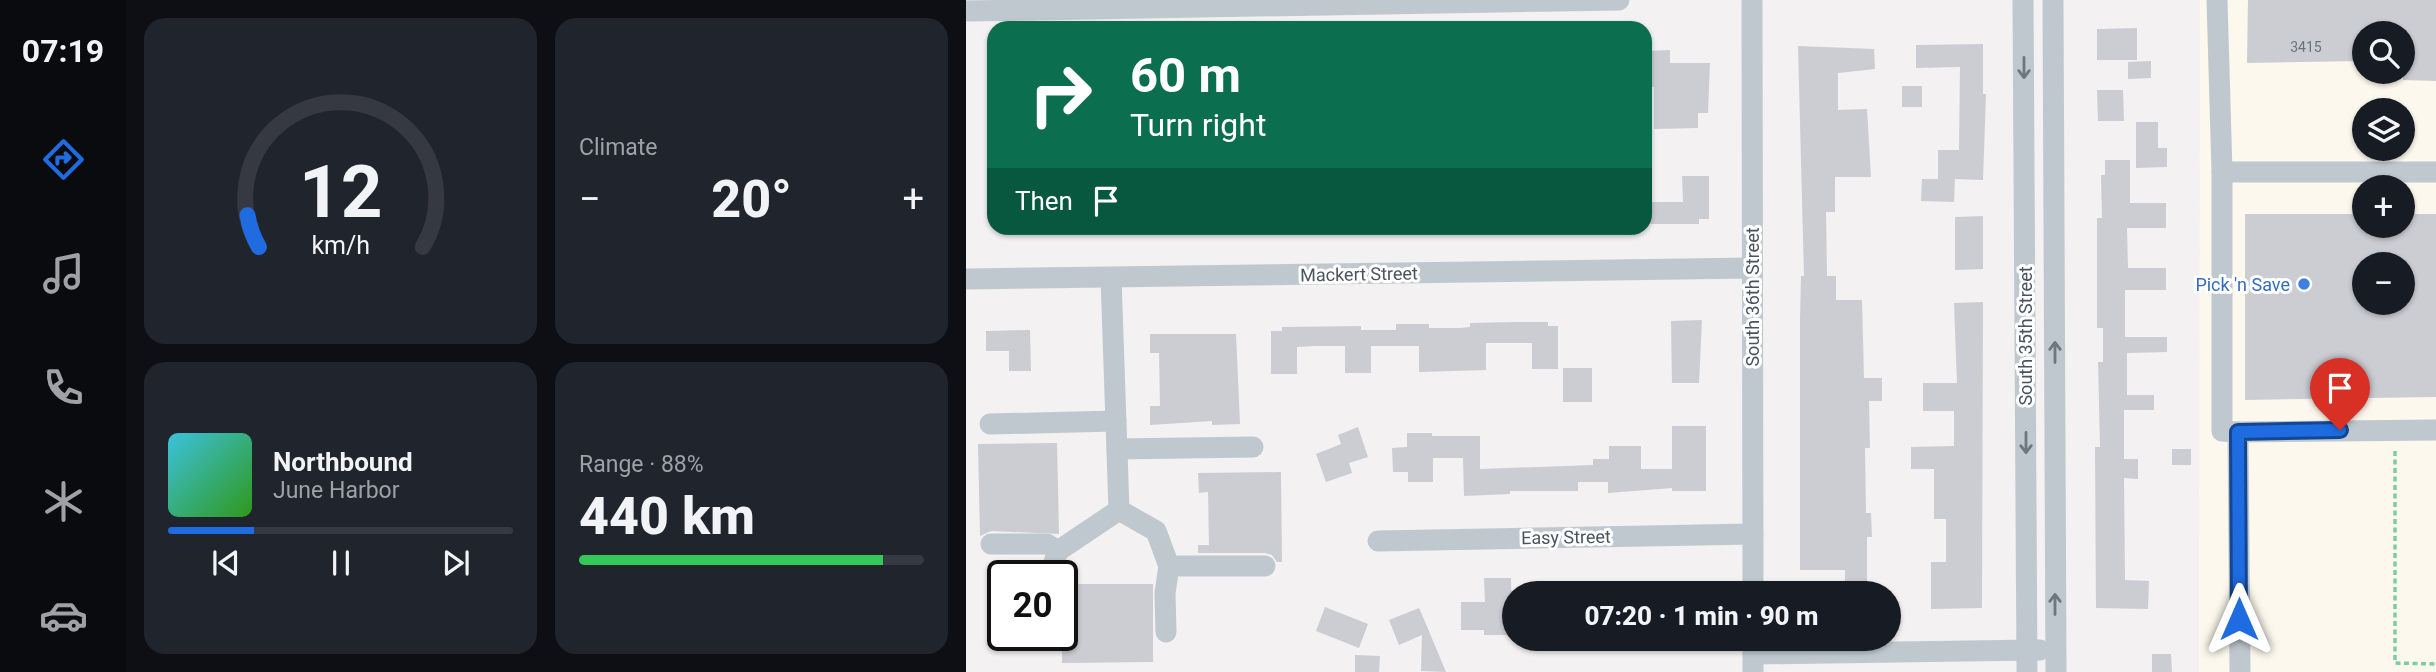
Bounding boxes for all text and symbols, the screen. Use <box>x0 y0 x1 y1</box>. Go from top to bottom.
map controls <box>2352 21 2415 315</box>
button: search <box>2352 21 2415 84</box>
text: 07:19 <box>22 32 104 70</box>
house number: 3415 <box>2290 39 2322 55</box>
text: 60 m <box>1130 47 1241 104</box>
icon: right <box>1015 49 1106 140</box>
one-way arrow <box>2017 56 2031 79</box>
button: layers <box>2352 98 2415 161</box>
text: Turn right <box>1130 106 1266 144</box>
text: Climate <box>579 134 658 161</box>
icon: directions <box>39 135 88 184</box>
text: 12 <box>299 149 382 235</box>
text: 20° <box>711 169 792 230</box>
button: + <box>2352 175 2415 238</box>
text: − <box>579 177 601 221</box>
text: + <box>902 177 924 221</box>
icon: arrive <box>1087 182 1125 220</box>
text: Then <box>1015 186 1073 216</box>
street label: South 36th Street <box>1742 227 1763 367</box>
text: km/h <box>311 231 370 260</box>
icon: music <box>39 249 88 298</box>
button: − <box>2352 252 2415 315</box>
street label: Mackert Street <box>1300 262 1418 286</box>
street label: South 35th Street <box>2015 266 2036 406</box>
place label: Pick 'n Save <box>2195 274 2290 295</box>
marker: Pick 'n Save <box>2296 276 2312 292</box>
one-way arrow <box>2048 341 2062 364</box>
pin <box>2310 358 2370 430</box>
icon: phone <box>39 363 88 412</box>
icon: arrive <box>2321 369 2359 407</box>
one-way arrow <box>2019 431 2033 454</box>
text: Northbound <box>273 447 413 477</box>
text: Range · 88% <box>579 451 704 478</box>
icon: climate <box>39 477 88 526</box>
text: June Harbor <box>273 477 400 504</box>
text: 440 km <box>579 486 755 547</box>
street label: Easy Street <box>1521 526 1611 548</box>
icon: previous <box>207 544 245 582</box>
icon: pause <box>322 544 360 582</box>
icon: next <box>437 544 475 582</box>
speed limit sign: 20 <box>987 560 1078 651</box>
position arrow <box>2202 582 2276 656</box>
icon: car <box>39 591 88 640</box>
one-way arrow <box>2049 593 2062 616</box>
text: 07:20 · 1 min · 90 m <box>1584 601 1819 631</box>

